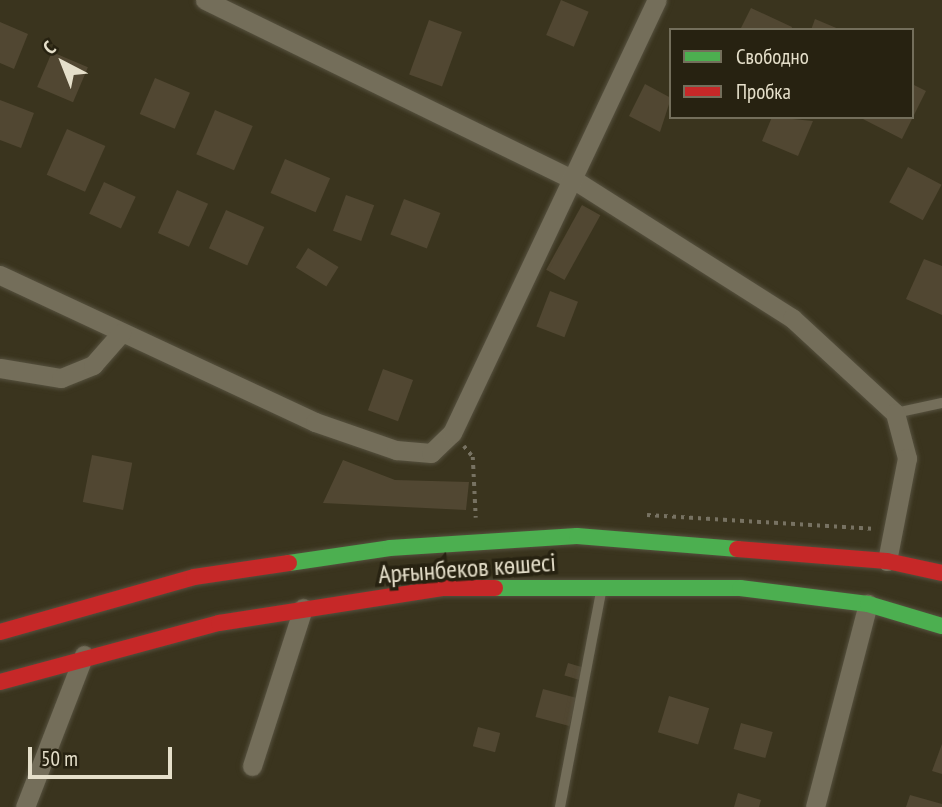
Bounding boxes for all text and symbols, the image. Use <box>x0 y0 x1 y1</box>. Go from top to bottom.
north arrow <box>28 28 98 98</box>
legend <box>669 28 914 119</box>
text: С <box>38 36 60 59</box>
text: Свободно <box>736 43 809 70</box>
text: Пробка <box>736 78 791 105</box>
street label: Арғынбеков көшесі <box>377 546 557 590</box>
scale bar <box>32 734 175 778</box>
text: 50 m <box>41 745 78 772</box>

